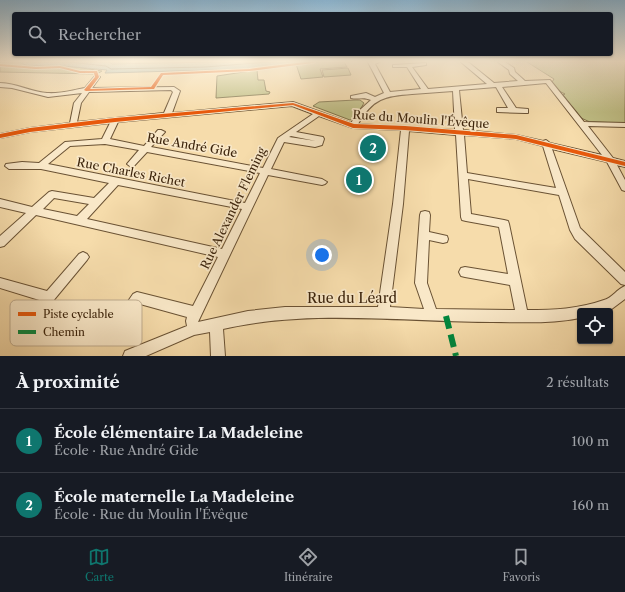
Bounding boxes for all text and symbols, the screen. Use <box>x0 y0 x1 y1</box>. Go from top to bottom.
search box <box>12 12 613 56</box>
icon: search <box>26 23 48 45</box>
text: Rechercher <box>58 25 141 44</box>
street label: Rue du Moulin l'Évêque <box>352 106 490 131</box>
street label: Rue André Gide <box>146 130 239 160</box>
pin: 2 <box>360 133 386 163</box>
street label: Rue Alexander Fleming <box>197 144 269 271</box>
street label: Rue Charles Richet <box>76 154 187 190</box>
pin: 1 <box>346 165 372 195</box>
your location <box>312 245 332 265</box>
street label: Rue du Léard <box>307 289 397 307</box>
legend <box>10 300 142 346</box>
text: Piste cyclable <box>43 307 114 321</box>
map controls <box>577 308 613 344</box>
button: locate <box>577 308 613 344</box>
text: Chemin <box>43 325 85 339</box>
text: À proximité <box>16 372 120 392</box>
text: 2 résultats <box>546 374 609 390</box>
text: École élémentaire La Madeleine <box>54 423 303 442</box>
text: 1 <box>26 433 32 449</box>
text: 100 m <box>571 433 609 449</box>
text: École · Rue André Gide <box>54 442 199 458</box>
text: École maternelle La Madeleine <box>54 487 294 506</box>
text: 2 <box>25 497 33 513</box>
text: 160 m <box>572 497 609 513</box>
text: École · Rue du Moulin l'Évêque <box>54 506 248 522</box>
tab: Carte <box>85 546 114 584</box>
tab: Itinéraire <box>284 546 333 584</box>
tab: Favoris <box>503 546 540 584</box>

